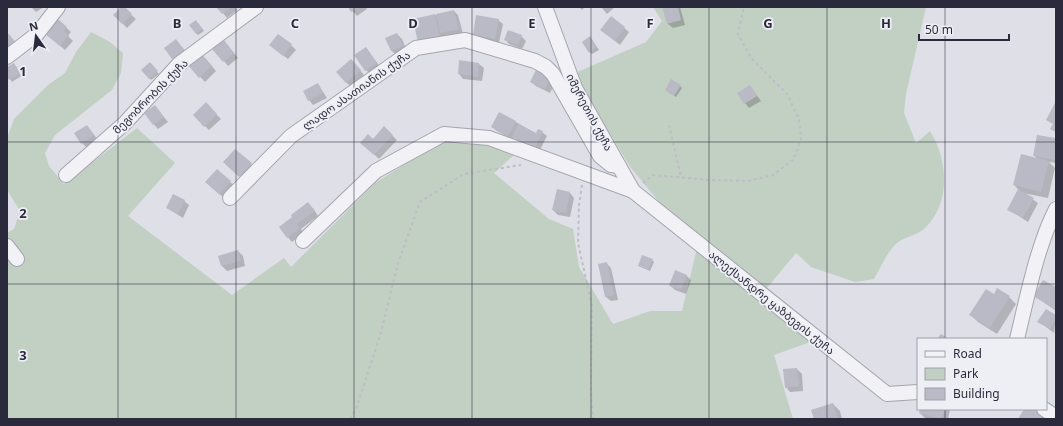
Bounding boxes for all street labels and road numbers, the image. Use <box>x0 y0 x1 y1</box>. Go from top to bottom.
street label: ლადო ასათიანის ქუჩა <box>299 47 413 133</box>
street label: მეგობრობის ქუჩა <box>109 55 191 137</box>
street label: იმერეთის ქუჩა <box>563 71 617 153</box>
street label: ალექსანდრე ყაზბეგის ქუჩა <box>706 246 838 358</box>

